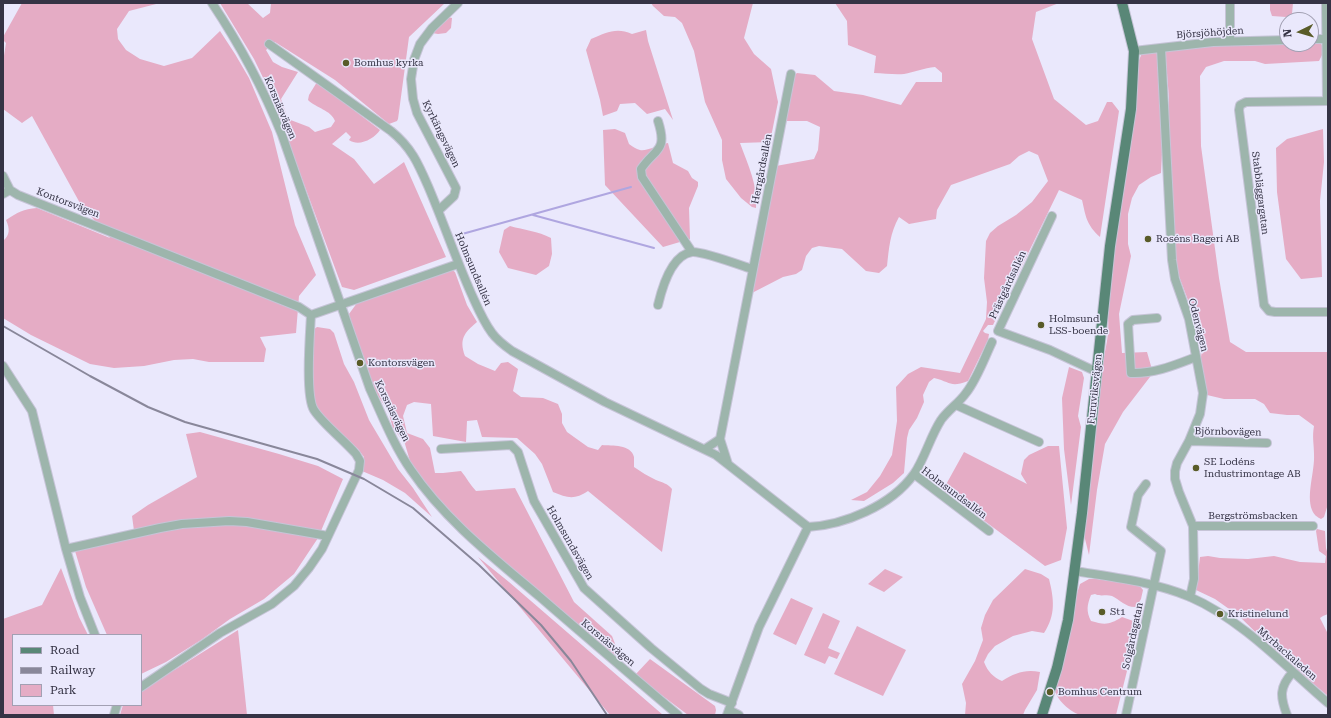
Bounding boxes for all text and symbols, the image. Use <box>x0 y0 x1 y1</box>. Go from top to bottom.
north arrow <box>1279 12 1319 52</box>
street label: Björsjöhöjden <box>1176 25 1244 41</box>
text: N <box>1281 28 1294 38</box>
place label: Bomhus kyrka <box>354 57 423 69</box>
marker: Bomhus kyrka <box>341 58 351 68</box>
street label: Korsnäsvägen <box>261 75 299 141</box>
street label: Kyrkängsvägen <box>420 98 462 170</box>
street label: Herrgårdsallén <box>749 133 775 205</box>
street label: Stabbläggargatan <box>1249 151 1271 235</box>
street label: Kontorsvägen <box>35 185 101 221</box>
street label: Holmsundsallén <box>452 230 494 308</box>
place label: Roséns Bageri AB <box>1156 233 1239 245</box>
marker: Roséns Bageri AB <box>1143 234 1153 244</box>
street label: Prästgårdsallén <box>987 249 1029 321</box>
street label: Odenvägen <box>1186 297 1210 353</box>
place label: Holmsund LSS-boende <box>1049 313 1108 336</box>
marker: Holmsund LSS-boende <box>1036 320 1046 330</box>
street label: Furuviksvägen <box>1085 353 1105 425</box>
place label: Kontorsvägen <box>368 357 435 369</box>
marker: Kontorsvägen <box>355 358 365 368</box>
street label: Korsnäsvägen <box>372 378 412 444</box>
street label: Björnbovägen <box>1194 425 1262 439</box>
place label: SE Lodéns Industrimontage AB <box>1204 456 1301 480</box>
marker: SE Lodéns Industrimontage AB <box>1191 463 1201 473</box>
street label: Holmsundsallén <box>919 465 989 521</box>
street label: Holmsundsvägen <box>544 504 596 582</box>
street label: Bergströmsbacken <box>1208 510 1298 522</box>
street label: Solgårdsgatan <box>1120 601 1146 671</box>
place label: St1 <box>1110 606 1126 618</box>
marker: St1 <box>1097 607 1107 617</box>
place label: Kristinelund <box>1228 608 1288 620</box>
marker: Kristinelund <box>1215 609 1225 619</box>
street label: Korsnäsvägen <box>578 617 638 669</box>
street label: Myrbackaleden <box>1255 625 1319 683</box>
legend <box>12 634 142 706</box>
text: Road <box>50 643 79 657</box>
text: Railway <box>50 663 95 677</box>
text: Park <box>50 683 76 697</box>
place label: Bomhus Centrum <box>1058 686 1142 698</box>
marker: Bomhus Centrum <box>1045 687 1055 697</box>

